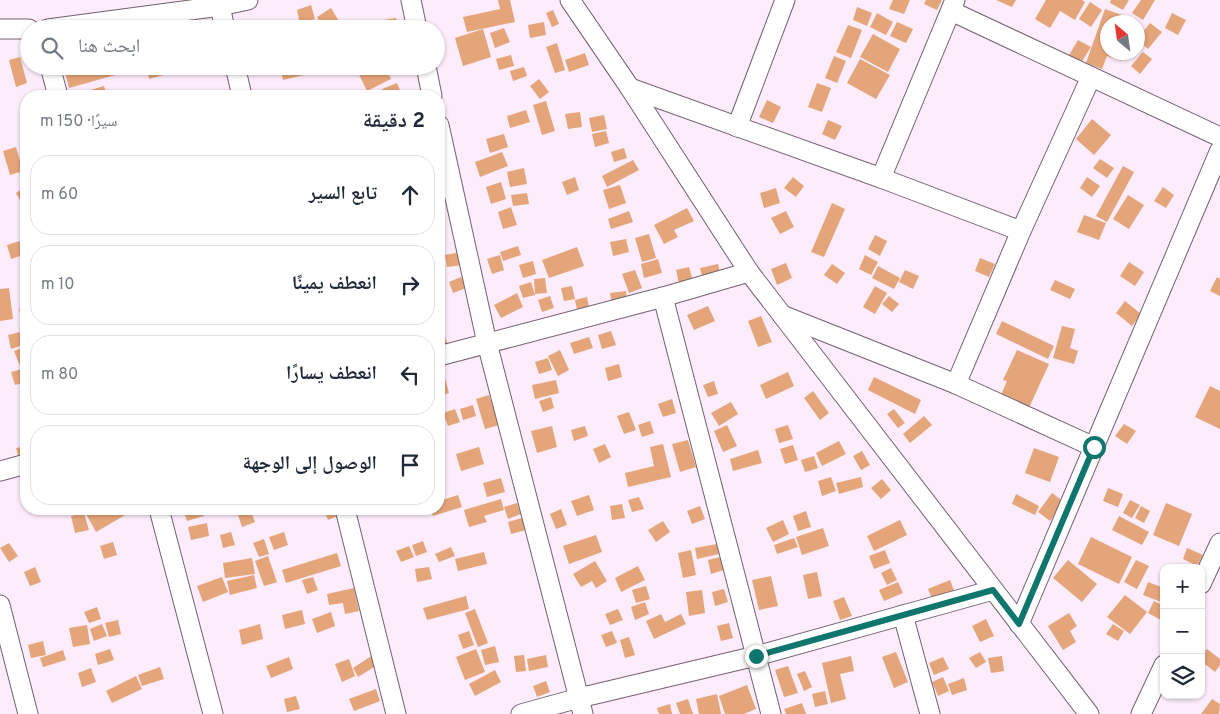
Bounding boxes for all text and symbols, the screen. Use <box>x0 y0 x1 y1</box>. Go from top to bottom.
north arrow <box>1100 15 1145 60</box>
search box <box>20 20 445 75</box>
icon: search <box>38 34 66 62</box>
text: ابحث هنا <box>78 35 140 59</box>
text: 2 دقيقة <box>363 108 425 135</box>
text: سيرًا · 150 m <box>40 112 118 132</box>
icon: ahead <box>396 181 424 209</box>
text: تابع السير <box>309 182 377 206</box>
text: 60 m <box>41 185 78 205</box>
icon: right <box>396 271 424 299</box>
text: انعطف يمينًا <box>292 272 377 296</box>
text: 10 m <box>41 275 75 295</box>
icon: left <box>396 361 424 389</box>
text: انعطف يسارًا <box>286 362 377 386</box>
text: 80 m <box>41 365 78 385</box>
route start <box>1083 436 1106 459</box>
icon: arrive <box>396 451 424 479</box>
text: الوصول إلى الوجهة <box>243 452 377 476</box>
map controls <box>1160 564 1205 699</box>
button: + <box>1160 564 1205 609</box>
button: − <box>1160 609 1205 654</box>
route end <box>745 645 768 668</box>
button: layers <box>1160 654 1205 699</box>

